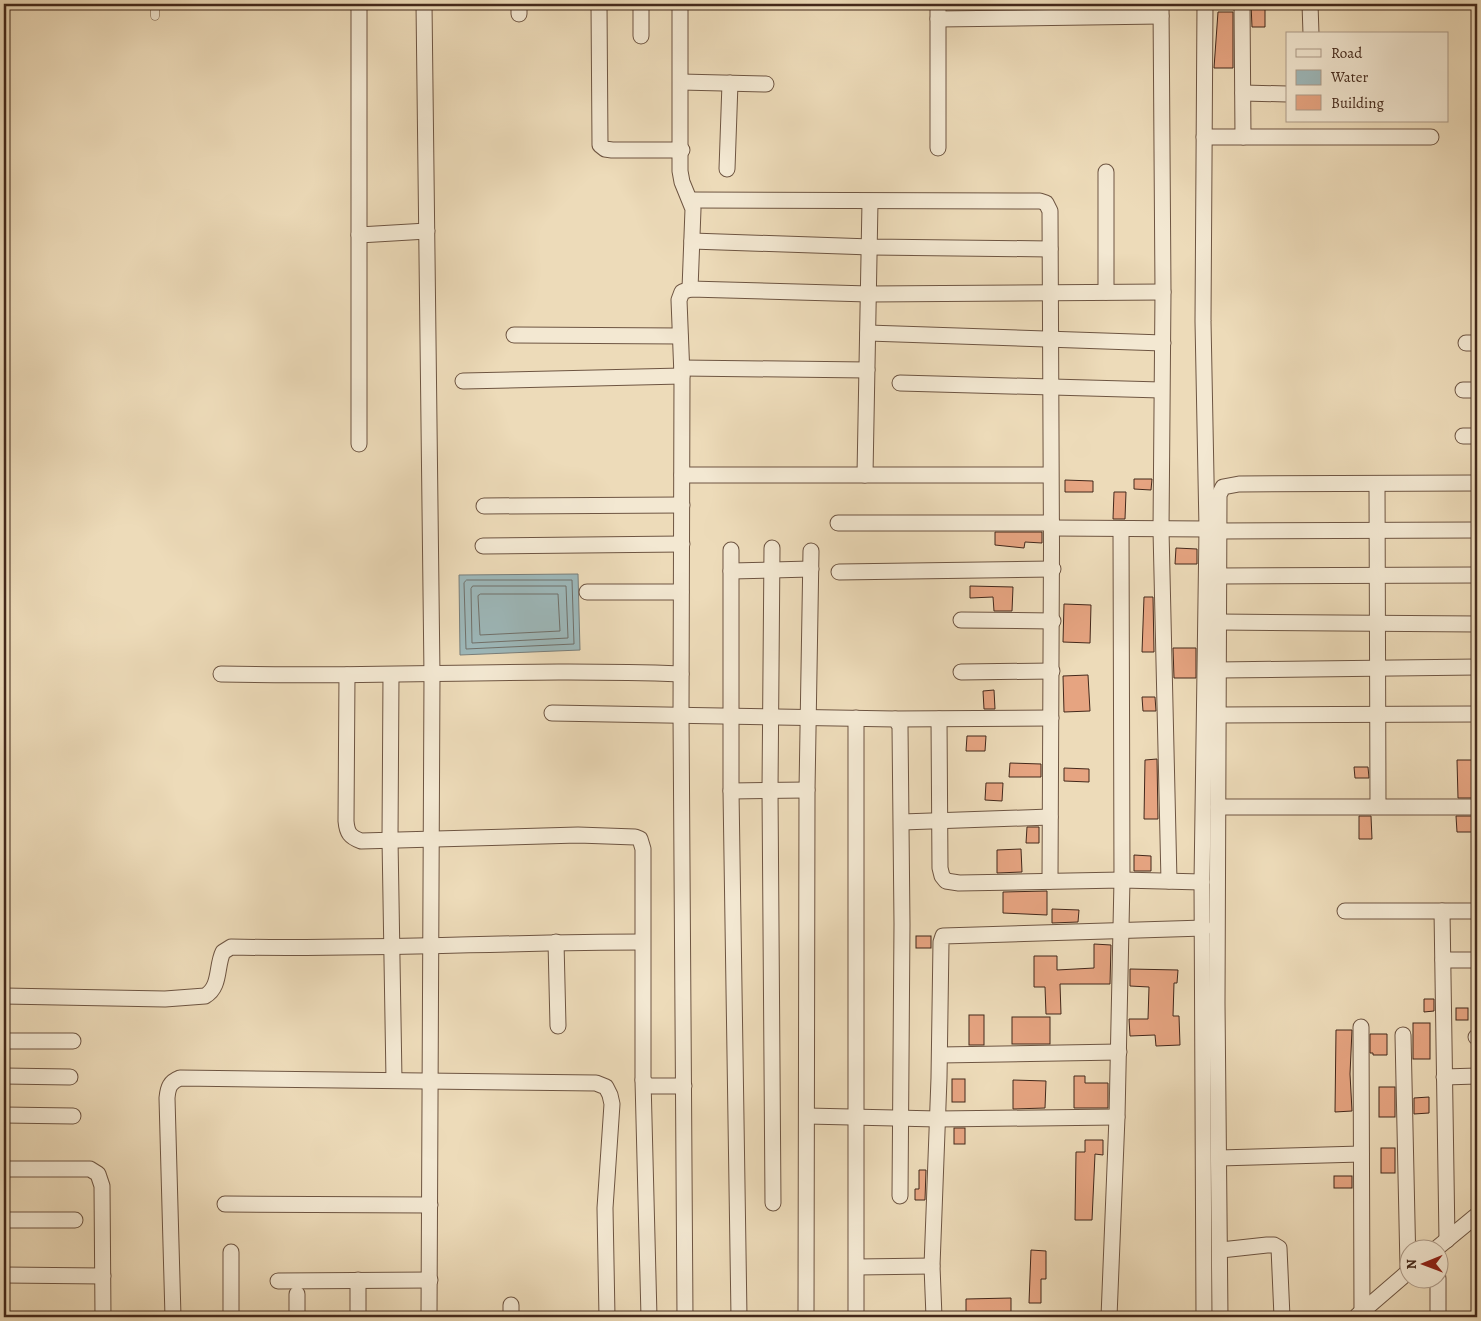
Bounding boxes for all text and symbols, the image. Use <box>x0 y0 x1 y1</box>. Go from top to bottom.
legend <box>1286 32 1448 122</box>
text: Road <box>1331 43 1363 63</box>
text: Water <box>1330 67 1368 87</box>
text: Building <box>1331 93 1384 113</box>
north arrow <box>1398 1238 1448 1288</box>
text: N <box>1402 1259 1421 1269</box>

